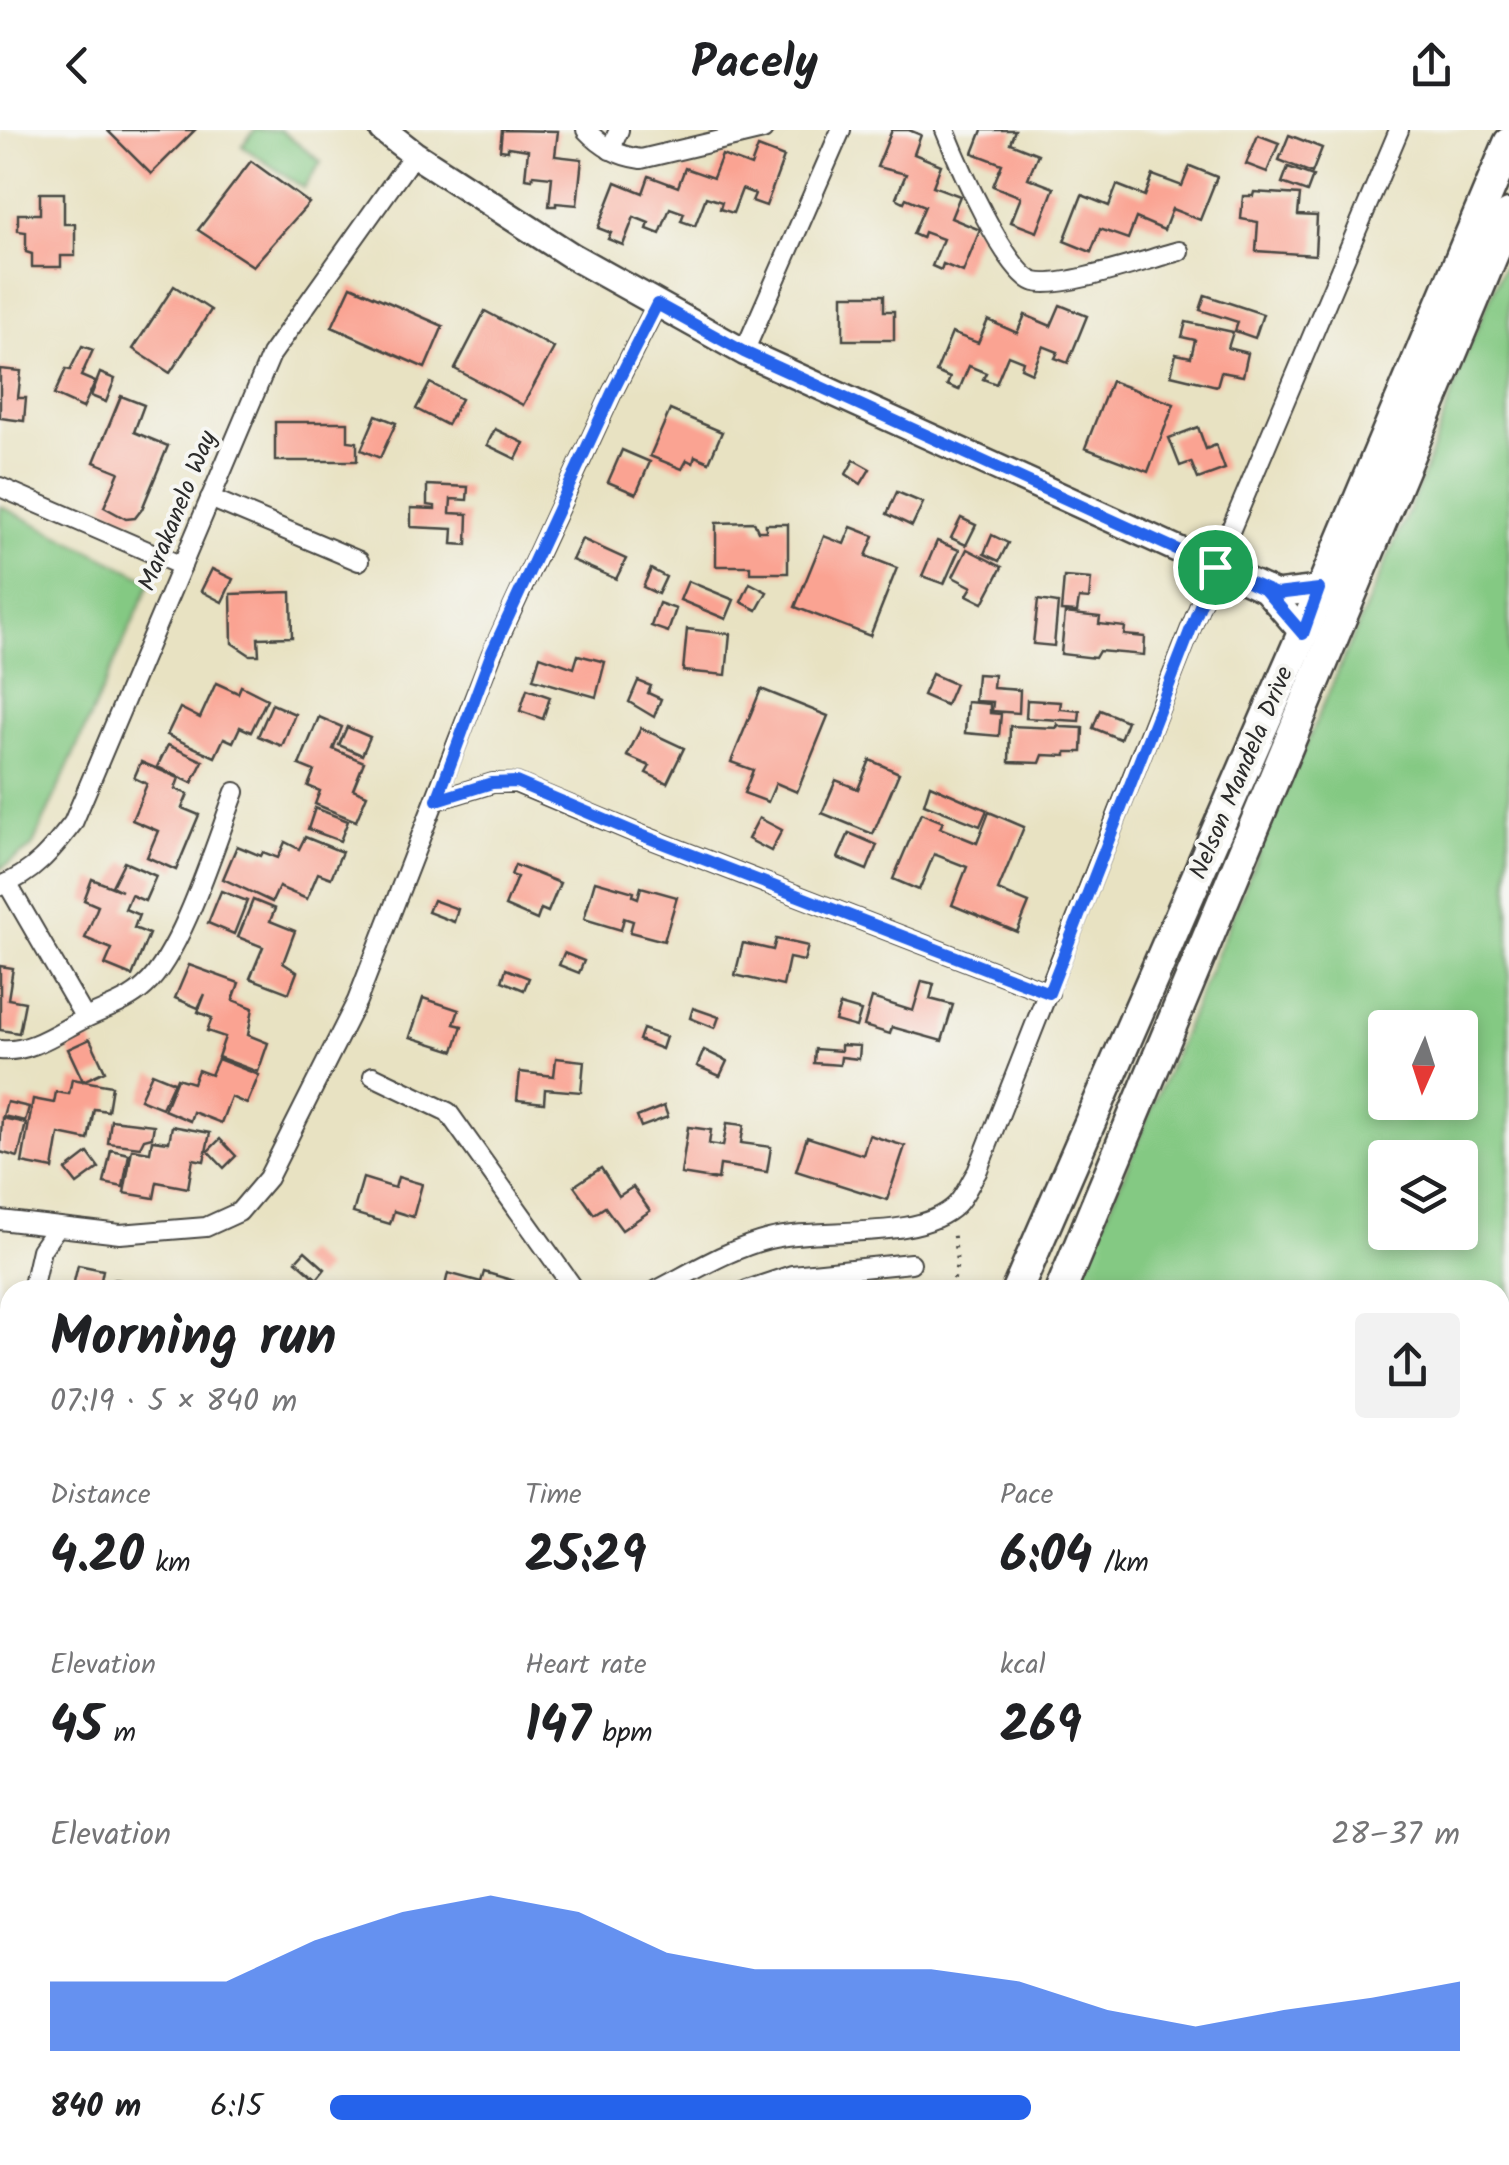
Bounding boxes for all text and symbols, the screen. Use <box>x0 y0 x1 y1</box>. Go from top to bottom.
text: Pacely <box>691 29 818 101</box>
icon: back <box>50 38 105 93</box>
icon: share <box>1404 38 1459 93</box>
street label: Marakanelo Way <box>128 424 228 597</box>
pin <box>1173 525 1258 610</box>
icon: arrive <box>1188 540 1243 595</box>
street label: Nelson Mandela Drive <box>1179 660 1305 886</box>
north arrow <box>1368 1010 1478 1120</box>
map controls <box>1368 1010 1478 1250</box>
button: layers <box>1368 1140 1478 1250</box>
text: Morning run <box>50 1296 337 1383</box>
button: share <box>1355 1313 1460 1418</box>
text: 07:19 · 5 × 840 m <box>50 1377 297 1428</box>
text: Distance <box>50 1473 151 1518</box>
text: Time <box>525 1473 582 1518</box>
text: Pace <box>1000 1473 1053 1518</box>
text: 4.20 <box>50 1518 144 1598</box>
text: 25:29 <box>525 1518 646 1598</box>
text: 6:04 <box>1000 1518 1092 1598</box>
text: km <box>144 1541 191 1586</box>
text: /km <box>1092 1541 1149 1586</box>
text: Elevation <box>50 1643 156 1688</box>
text: Heart rate <box>525 1643 647 1688</box>
text: kcal <box>1000 1643 1046 1688</box>
text: 45 <box>50 1688 103 1768</box>
text: 147 <box>525 1688 591 1768</box>
text: 269 <box>1000 1688 1082 1768</box>
text: m <box>103 1711 136 1756</box>
text: bpm <box>591 1711 653 1756</box>
text: Elevation <box>50 1810 171 1861</box>
text: 28–37 m <box>1331 1810 1460 1861</box>
text: 840 m <box>50 2082 141 2133</box>
text: 6:15 <box>210 2082 263 2133</box>

